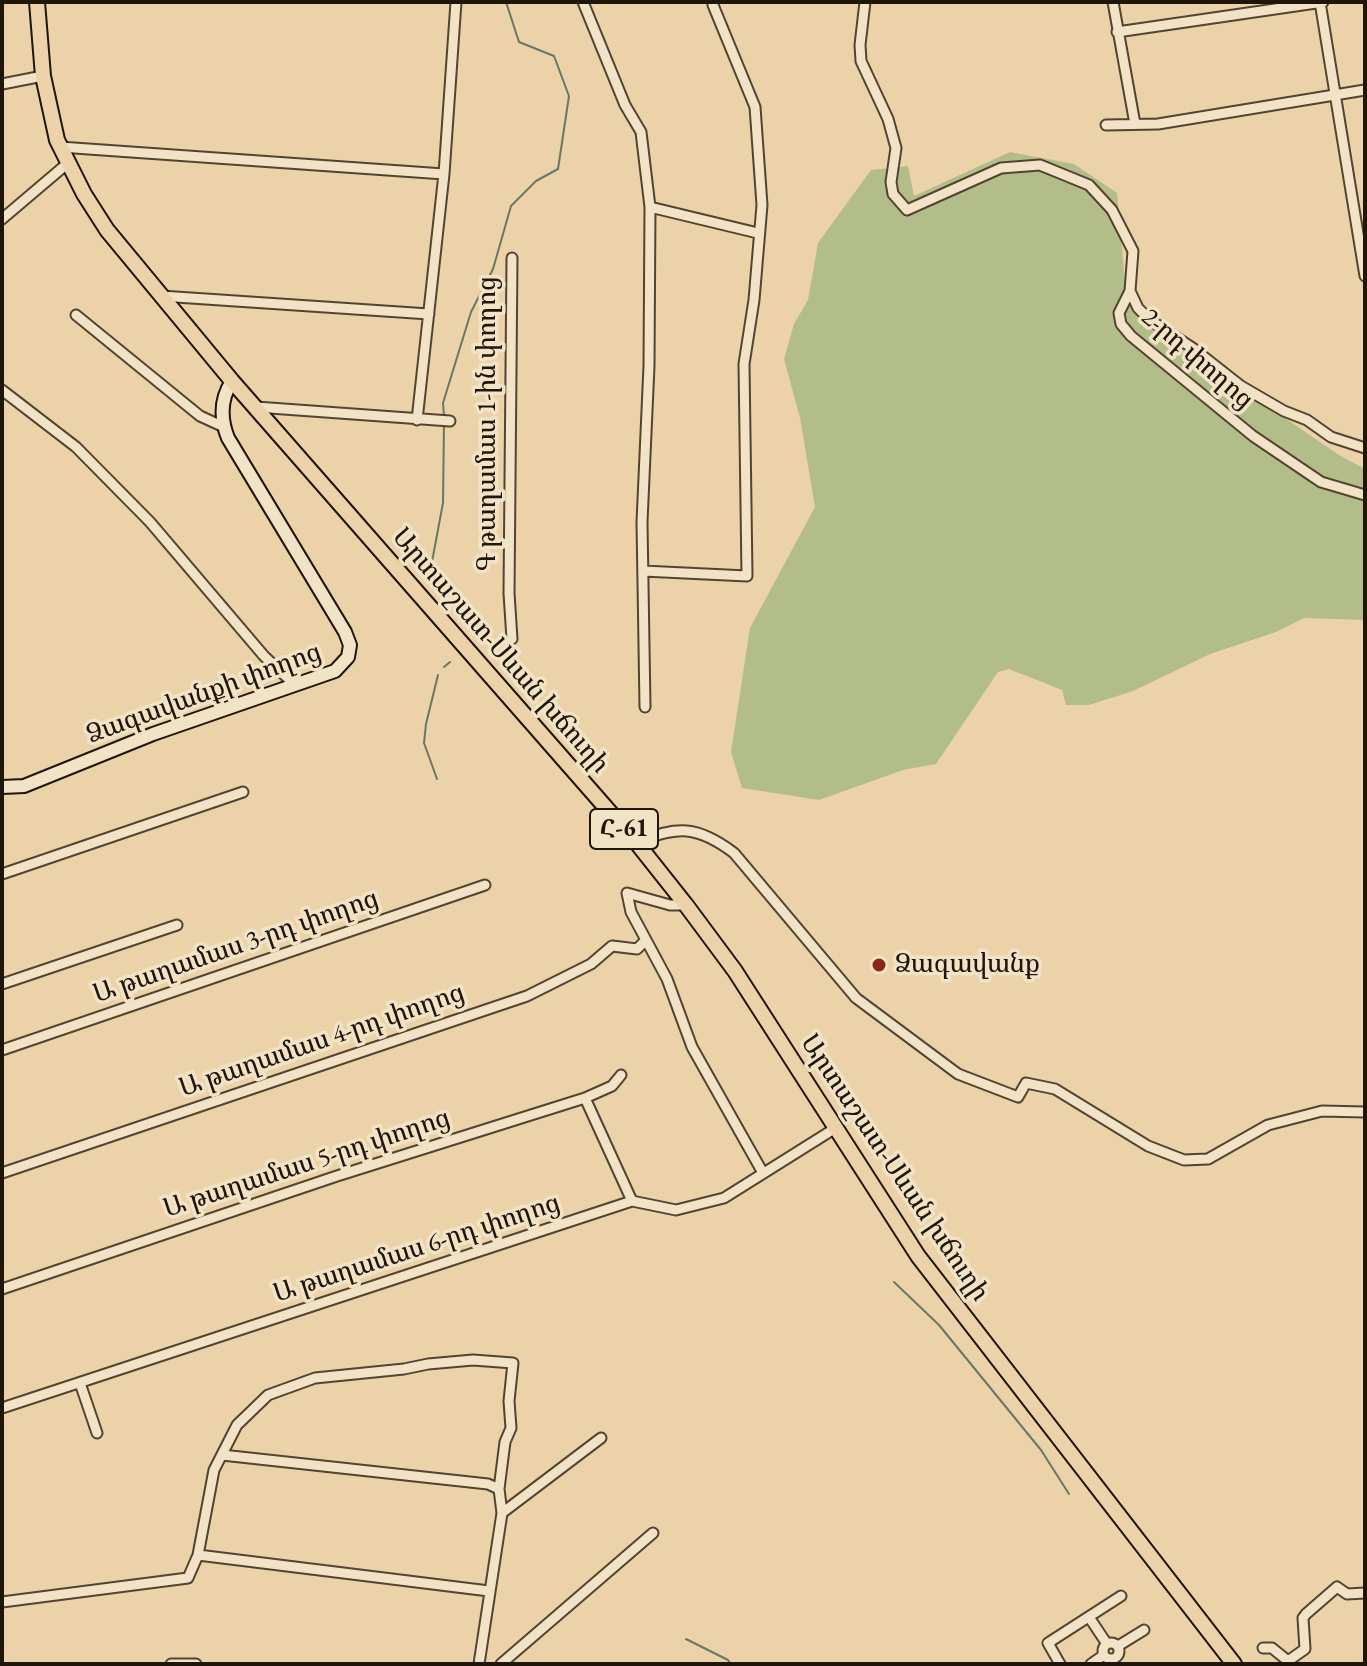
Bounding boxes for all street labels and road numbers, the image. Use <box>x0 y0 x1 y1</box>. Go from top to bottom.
street label: Գ թաղամաս 1-ին փողոց <box>472 276 504 572</box>
street label: 2-րդ փողոց <box>1135 302 1259 416</box>
street label: Արտաշատ-Սևան խճուղի <box>385 522 615 780</box>
street label: Ձագավանքի փողոց <box>82 637 326 751</box>
road number: Հ-61 <box>590 809 658 849</box>
street label: Ա թաղամաս 3-րդ փողոց <box>89 884 383 1010</box>
street label: Ա թաղամաս 4-րդ փողոց <box>175 978 469 1104</box>
street label: Արտաշատ-Սևան խճուղի <box>793 1029 995 1307</box>
street label: Ա թաղամաս 5-րդ փողոց <box>160 1103 454 1225</box>
street label: Ա թաղամաս 6-րդ փողոց <box>270 1188 564 1310</box>

